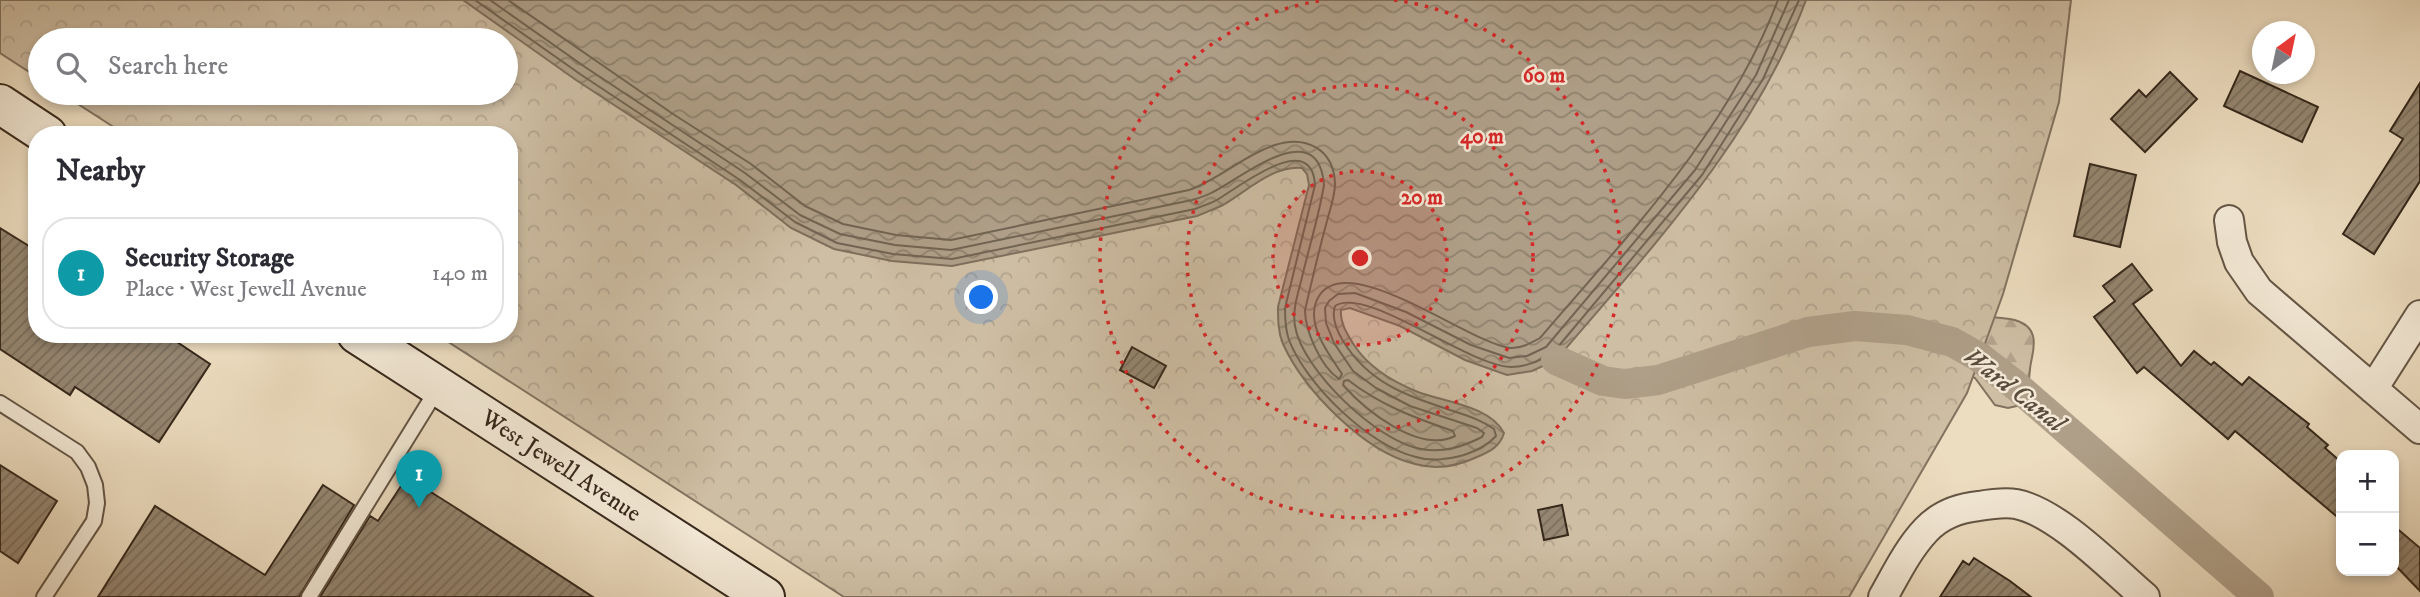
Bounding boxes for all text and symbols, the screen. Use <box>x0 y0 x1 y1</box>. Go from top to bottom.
north arrow <box>2252 21 2315 84</box>
search box <box>28 28 518 105</box>
icon: search <box>52 48 90 86</box>
text: Search here <box>108 50 228 83</box>
text: 60 m <box>1523 63 1565 89</box>
text: 40 m <box>1460 124 1504 150</box>
text: Nearby <box>56 153 145 190</box>
text: 20 m <box>1401 185 1443 211</box>
text: Security Storage <box>125 242 294 275</box>
centre of rings <box>1348 246 1372 270</box>
text: 1 <box>77 259 85 288</box>
text: 140 m <box>432 259 488 288</box>
text: Place · West Jewell Avenue <box>125 275 367 304</box>
your location <box>964 280 998 314</box>
water label: Ward Canal <box>1957 340 2074 442</box>
street label: West Jewell Avenue <box>475 403 647 529</box>
pin: 1 <box>396 450 442 508</box>
map controls <box>2336 450 2399 576</box>
button: + <box>2336 450 2399 513</box>
button: − <box>2336 513 2399 576</box>

